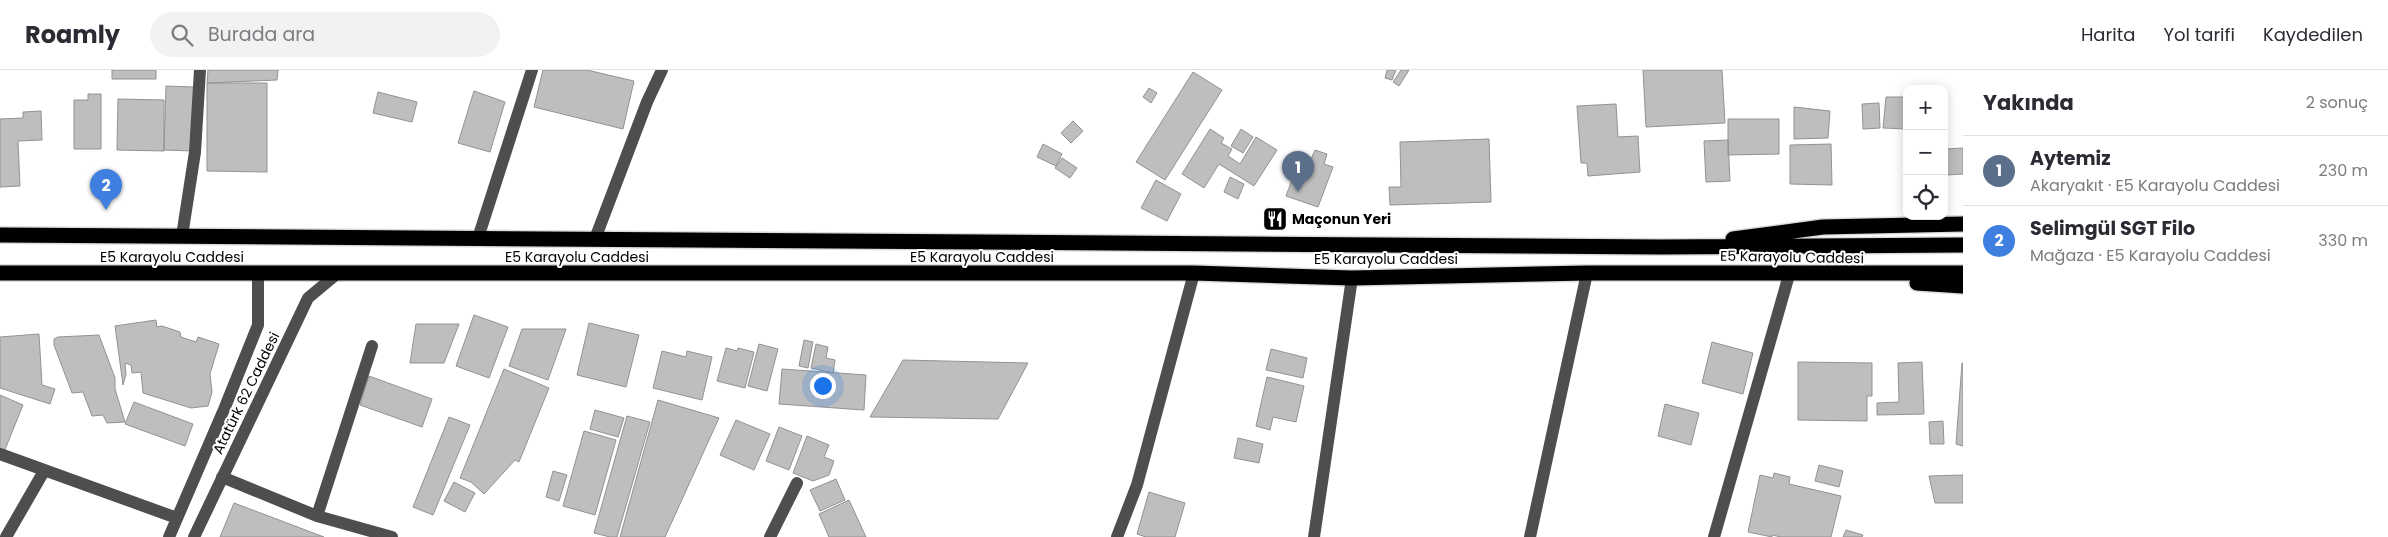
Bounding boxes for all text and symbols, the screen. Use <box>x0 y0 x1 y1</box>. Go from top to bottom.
search box <box>150 12 500 57</box>
text: Roamly <box>25 18 120 51</box>
icon: search <box>168 21 196 49</box>
text: Burada ara <box>208 21 315 48</box>
text: Harita <box>2081 22 2135 47</box>
text: Yol tarifi <box>2163 22 2235 47</box>
text: Kaydedilen <box>2263 22 2363 47</box>
map controls <box>1903 85 1948 220</box>
button: + <box>1903 85 1948 130</box>
text: Yakında <box>1983 88 2074 117</box>
text: 2 sonuç <box>2306 91 2368 114</box>
button: − <box>1903 130 1948 175</box>
text: Aytemiz <box>2030 145 2111 172</box>
pin: 1 <box>1282 151 1314 192</box>
text: 1 <box>1996 159 2002 182</box>
text: 230 m <box>2319 159 2368 182</box>
pin: 2 <box>90 169 122 210</box>
text: Akaryakıt · E5 Karayolu Caddesi <box>2030 174 2280 197</box>
button: locate <box>1903 175 1948 220</box>
restaurant icon: Maçonun Yeri <box>1262 206 1288 232</box>
place label: Maçonun Yeri <box>1292 209 1391 229</box>
text: Selimgül SGT Filo <box>2030 215 2195 242</box>
text: 2 <box>1994 229 2004 252</box>
text: 330 m <box>2318 229 2368 252</box>
text: Mağaza · E5 Karayolu Caddesi <box>2030 244 2271 267</box>
street label: E5 Karayolu Caddesi <box>1720 246 1864 268</box>
street label: E5 Karayolu Caddesi <box>100 247 244 267</box>
street label: E5 Karayolu Caddesi <box>505 247 649 267</box>
street label: E5 Karayolu Caddesi <box>910 247 1054 267</box>
street label: E5 Karayolu Caddesi <box>1314 249 1458 269</box>
street label: Atatürk 62 Caddesi <box>208 329 284 457</box>
your location <box>810 373 836 399</box>

